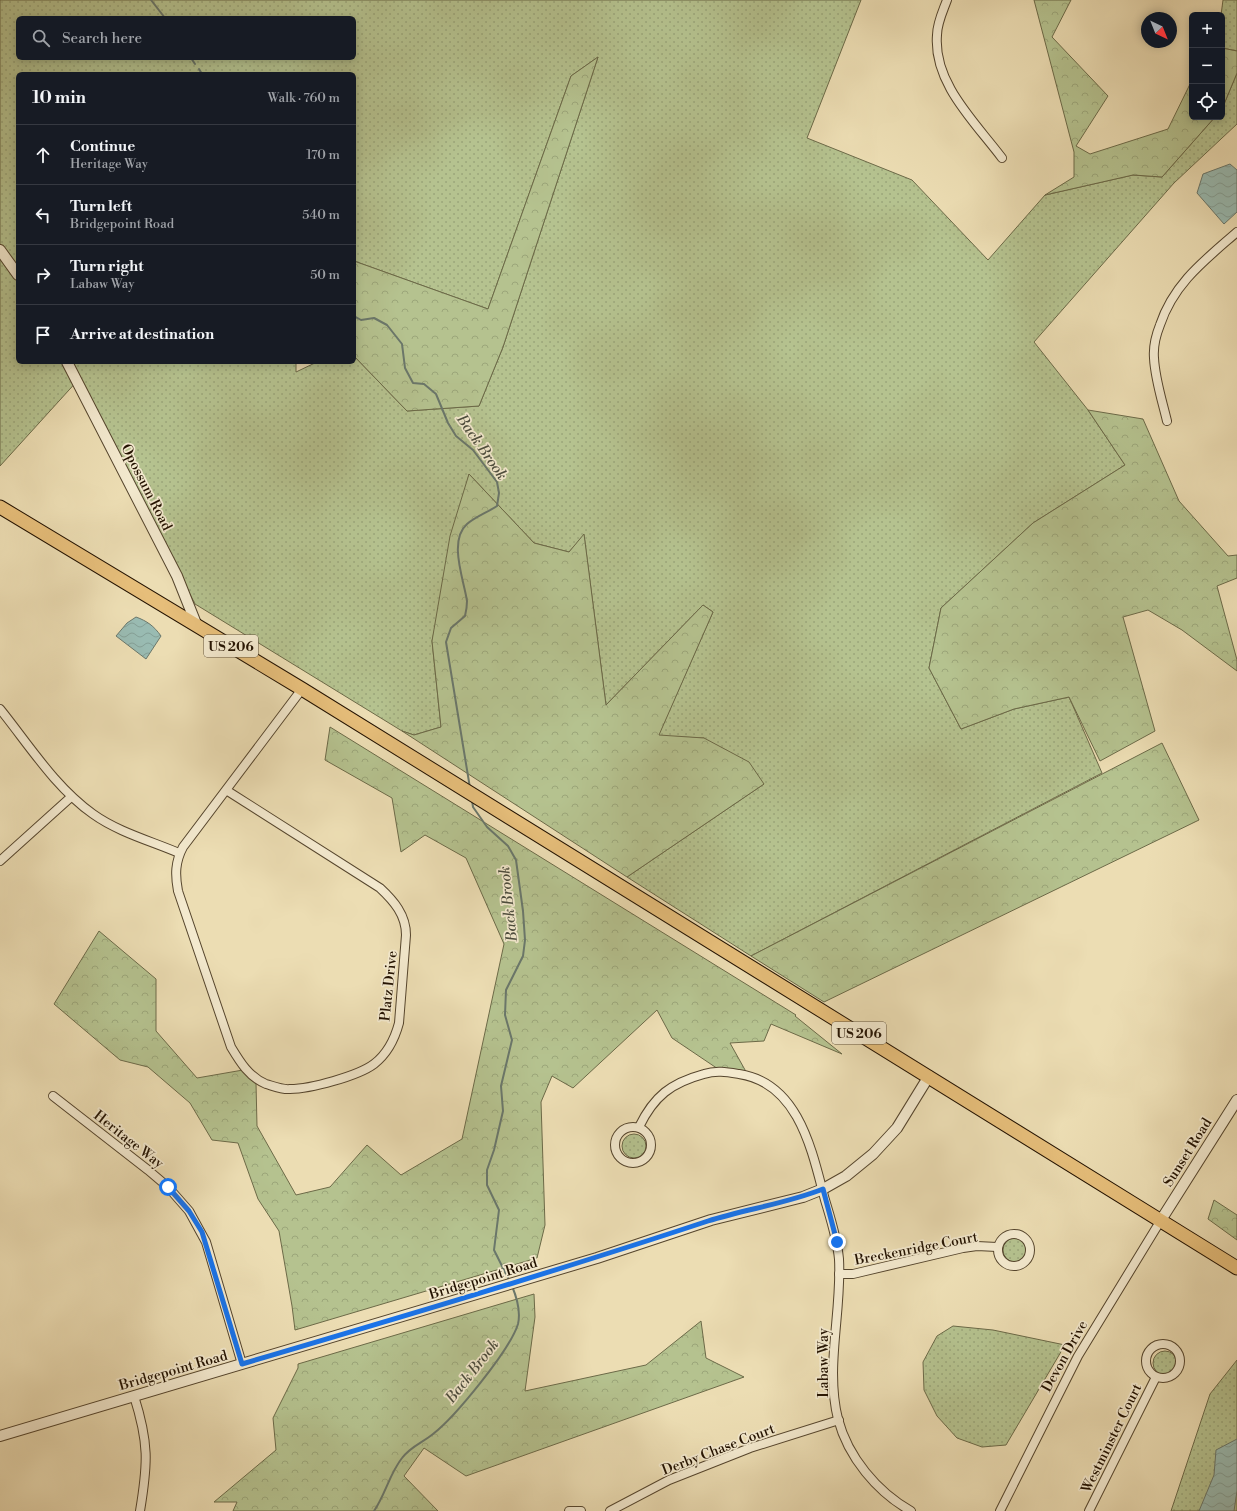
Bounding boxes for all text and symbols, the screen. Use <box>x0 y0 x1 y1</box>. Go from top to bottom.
north arrow <box>1141 12 1177 48</box>
map controls <box>1189 12 1225 120</box>
button: + <box>1189 12 1225 48</box>
search box <box>16 16 356 60</box>
icon: search <box>30 27 52 49</box>
text: Search here <box>62 29 142 48</box>
button: − <box>1189 48 1225 84</box>
button: locate <box>1189 84 1225 120</box>
text: 10 min <box>32 87 86 109</box>
text: Walk · 760 m <box>268 90 340 106</box>
text: Continue <box>70 137 135 156</box>
icon: ahead <box>32 144 54 166</box>
text: 170 m <box>306 147 340 163</box>
text: Heritage Way <box>70 156 148 172</box>
text: Turn left <box>70 197 132 216</box>
icon: left <box>32 204 54 226</box>
text: 540 m <box>302 207 340 223</box>
text: Bridgepoint Road <box>70 216 174 232</box>
text: Turn right <box>70 257 144 276</box>
icon: right <box>32 264 54 286</box>
text: 50 m <box>310 267 340 283</box>
text: Labaw Way <box>70 276 134 292</box>
icon: arrive <box>32 324 54 346</box>
text: Arrive at destination <box>70 325 214 344</box>
water label: Back Brook <box>451 410 511 484</box>
street label: Opossum Road <box>117 441 176 534</box>
road number: US 206 <box>204 635 258 657</box>
water label: Back Brook <box>495 865 522 944</box>
street label: Platz Drive <box>376 950 402 1022</box>
road number: US 206 <box>832 1022 886 1044</box>
street label: Heritage Way <box>90 1107 167 1173</box>
street label: Sunset Road <box>1160 1115 1216 1190</box>
route start <box>159 1178 177 1196</box>
street label: Breckenridge Court <box>852 1228 979 1270</box>
route end <box>828 1233 846 1251</box>
street label: Bridgepoint Road <box>426 1254 540 1304</box>
street label: Devon Drive <box>1038 1317 1092 1396</box>
street label: Labaw Way <box>815 1328 833 1398</box>
water label: Back Brook <box>441 1335 503 1408</box>
street label: Bridgepoint Road <box>116 1347 230 1395</box>
street label: Westminster Court <box>1077 1381 1146 1497</box>
street label: Derby Chase Court <box>659 1420 777 1480</box>

